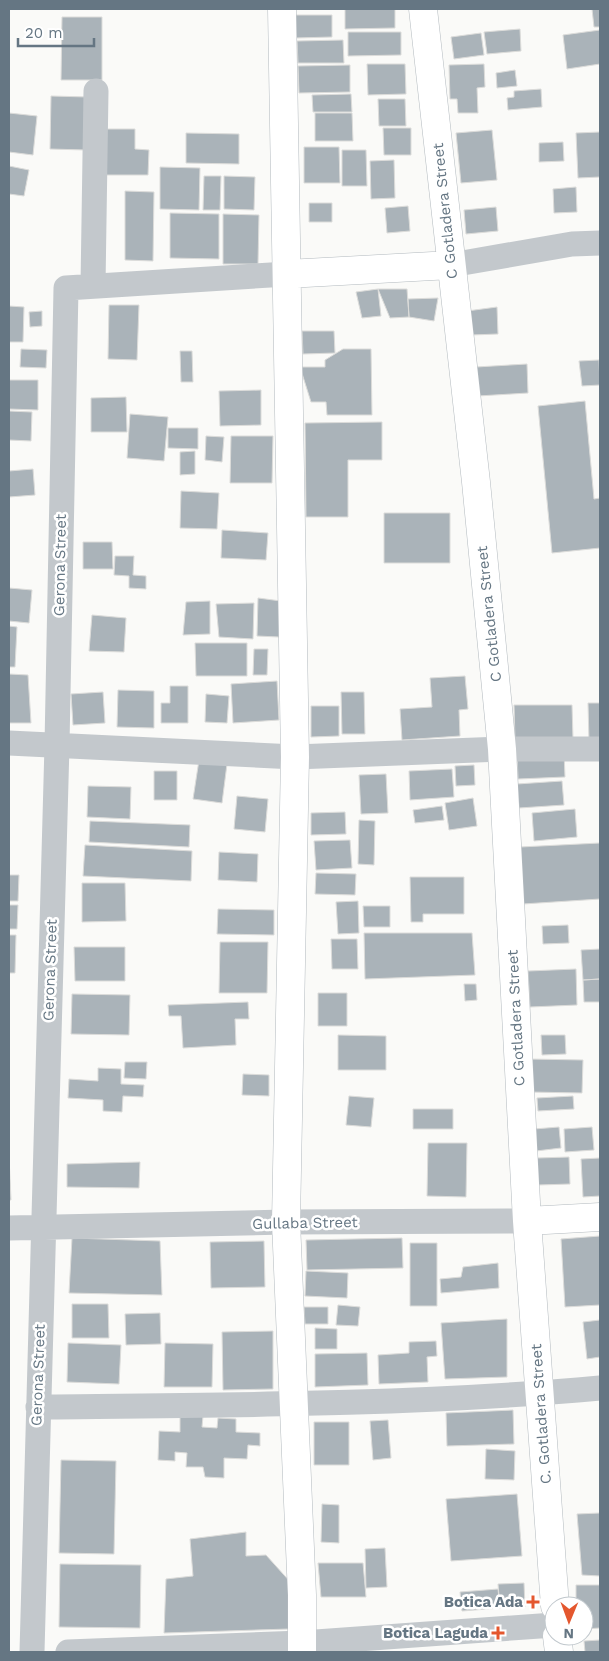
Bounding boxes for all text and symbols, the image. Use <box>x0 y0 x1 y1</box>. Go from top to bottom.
scale bar <box>18 15 94 47</box>
text: 20 m <box>25 24 63 42</box>
street label: C Gotladera Street <box>429 141 461 280</box>
street label: Gerona Street <box>50 513 70 616</box>
street label: C Gotladera Street <box>473 544 505 683</box>
street label: Gerona Street <box>39 918 61 1021</box>
street label: C Gotladera Street <box>503 948 529 1087</box>
street label: Gullaba Street <box>252 1213 359 1233</box>
street label: Gerona Street <box>27 1323 49 1426</box>
street label: C. Gotladera Street <box>527 1342 555 1485</box>
place label: Botica Ada <box>444 1593 523 1611</box>
marker: Botica Ada <box>527 1596 539 1608</box>
north arrow <box>544 1596 594 1646</box>
place label: Botica Laguda <box>383 1624 488 1642</box>
text: N <box>563 1626 574 1642</box>
marker: Botica Laguda <box>492 1627 504 1639</box>

